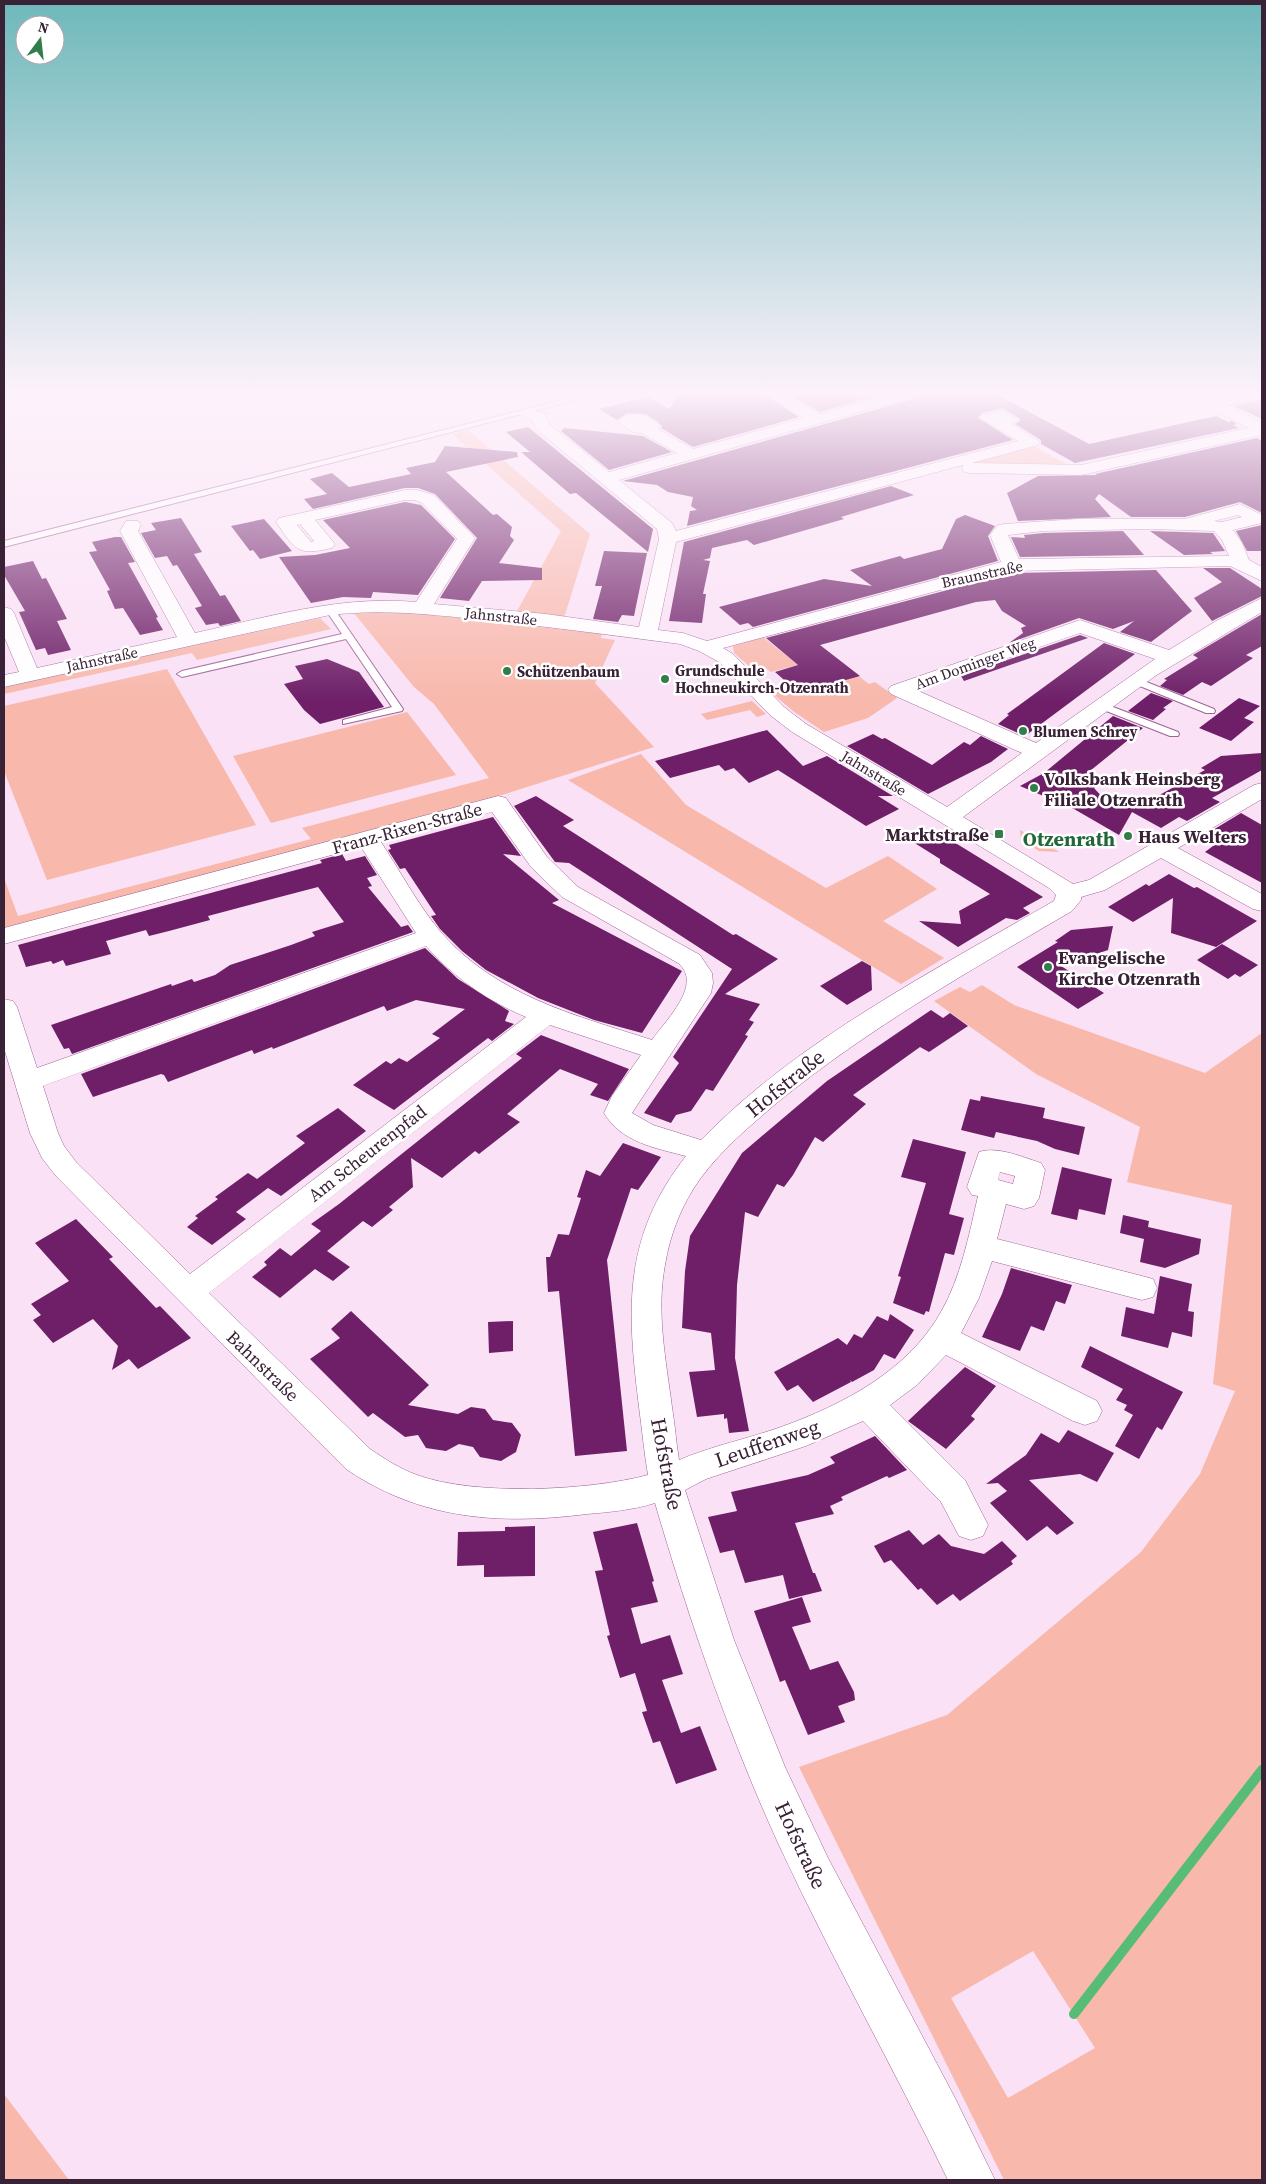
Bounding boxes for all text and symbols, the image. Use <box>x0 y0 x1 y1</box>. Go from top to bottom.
north arrow <box>15 15 65 65</box>
text: N <box>36 16 51 38</box>
street label: Braunstraße <box>939 555 1025 593</box>
street label: Jahnstraße <box>463 602 539 630</box>
street label: Am Dominger Weg <box>912 631 1038 694</box>
street label: Jahnstraße <box>63 641 140 677</box>
place label: Grundschule Hochneukirch-Otzenrath <box>675 660 849 698</box>
place label: Schützenbaum <box>517 661 620 682</box>
marker: Schützenbaum <box>501 665 513 677</box>
marker: Grundschule Hochneukirch-Otzenrath <box>659 673 671 685</box>
place label: Blumen Schrey <box>1033 721 1138 742</box>
marker: Blumen Schrey <box>1017 725 1029 737</box>
street label: Jahnstraße <box>837 745 911 801</box>
place label: Volksbank Heinsberg Filiale Otzenrath <box>1044 766 1221 812</box>
marker: Volksbank Heinsberg Filiale Otzenrath <box>1028 782 1040 794</box>
street label: Franz-Rixen-Straße <box>329 796 485 860</box>
place label: Marktstraße <box>885 822 989 847</box>
place label: Haus Welters <box>1138 824 1247 849</box>
district label: Otzenrath <box>1023 825 1115 853</box>
marker: Marktstraße <box>993 828 1005 840</box>
marker: Haus Welters <box>1122 830 1134 842</box>
place label: Evangelische Kirche Otzenrath <box>1058 945 1200 991</box>
marker: Evangelische Kirche Otzenrath <box>1042 961 1054 973</box>
street label: Hofstraße <box>740 1042 830 1124</box>
street label: Am Scheurenpfad <box>303 1099 431 1207</box>
street label: Bahnstraße <box>221 1325 305 1407</box>
street label: Leuffenweg <box>711 1412 823 1474</box>
street label: Hofstraße <box>644 1415 690 1513</box>
street label: Hofstraße <box>768 1796 834 1894</box>

